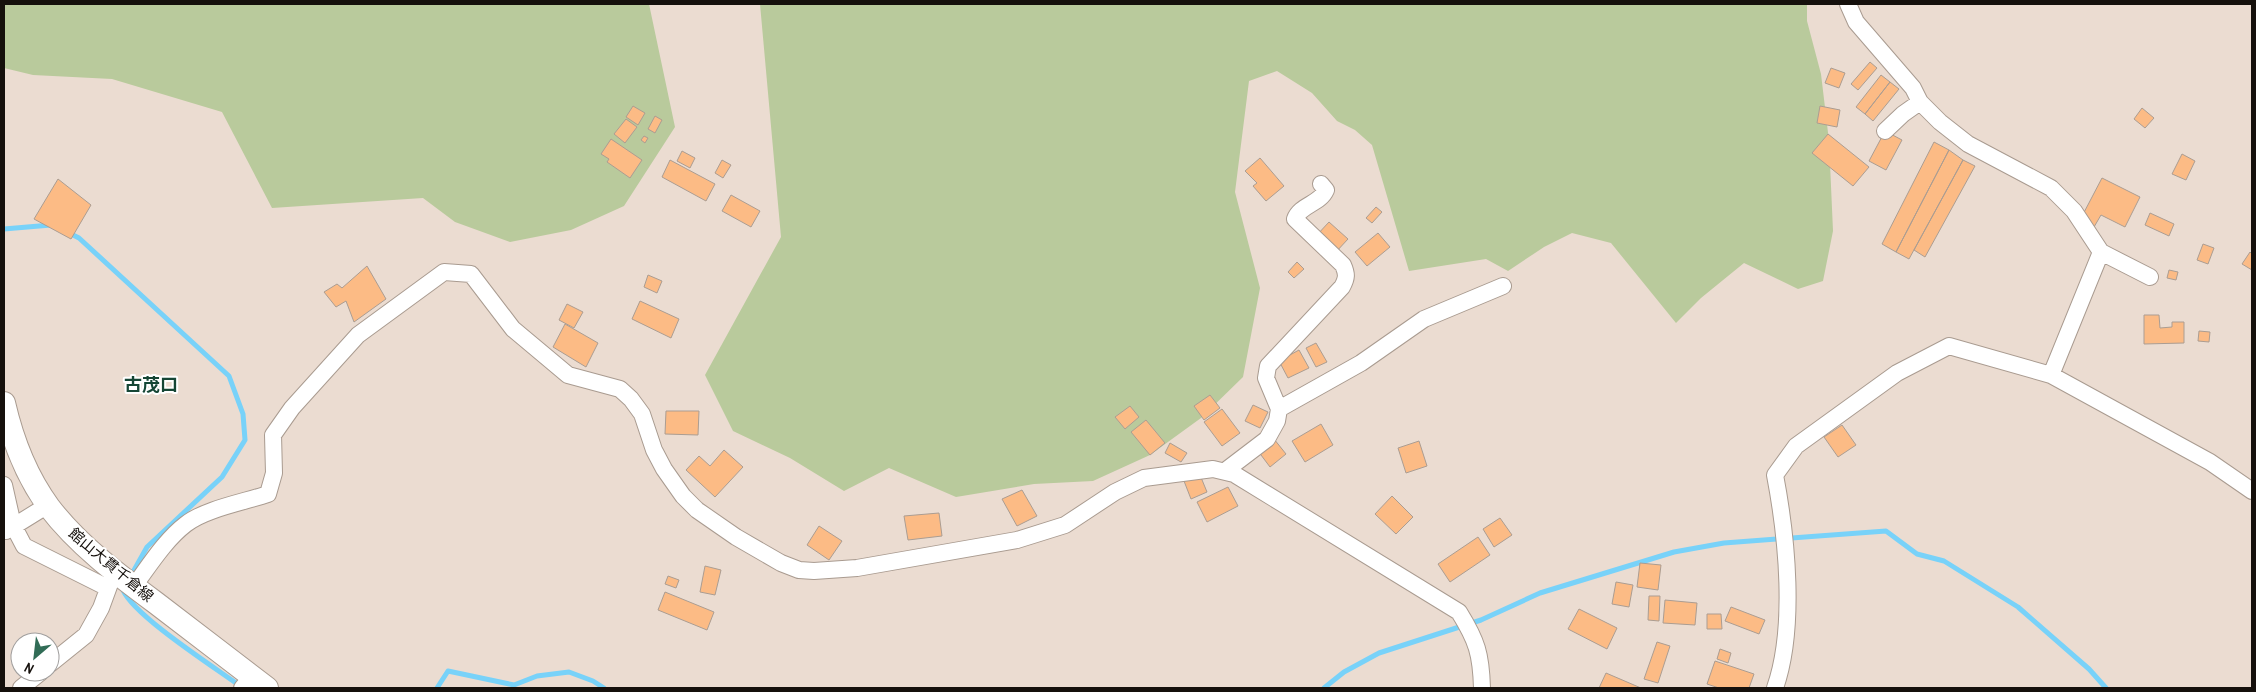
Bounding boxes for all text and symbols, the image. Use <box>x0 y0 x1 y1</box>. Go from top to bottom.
district label: 古茂口 <box>124 372 178 397</box>
street label: 館山大貫千倉線 <box>64 523 158 606</box>
north arrow <box>10 632 60 682</box>
text: N <box>21 659 37 678</box>

